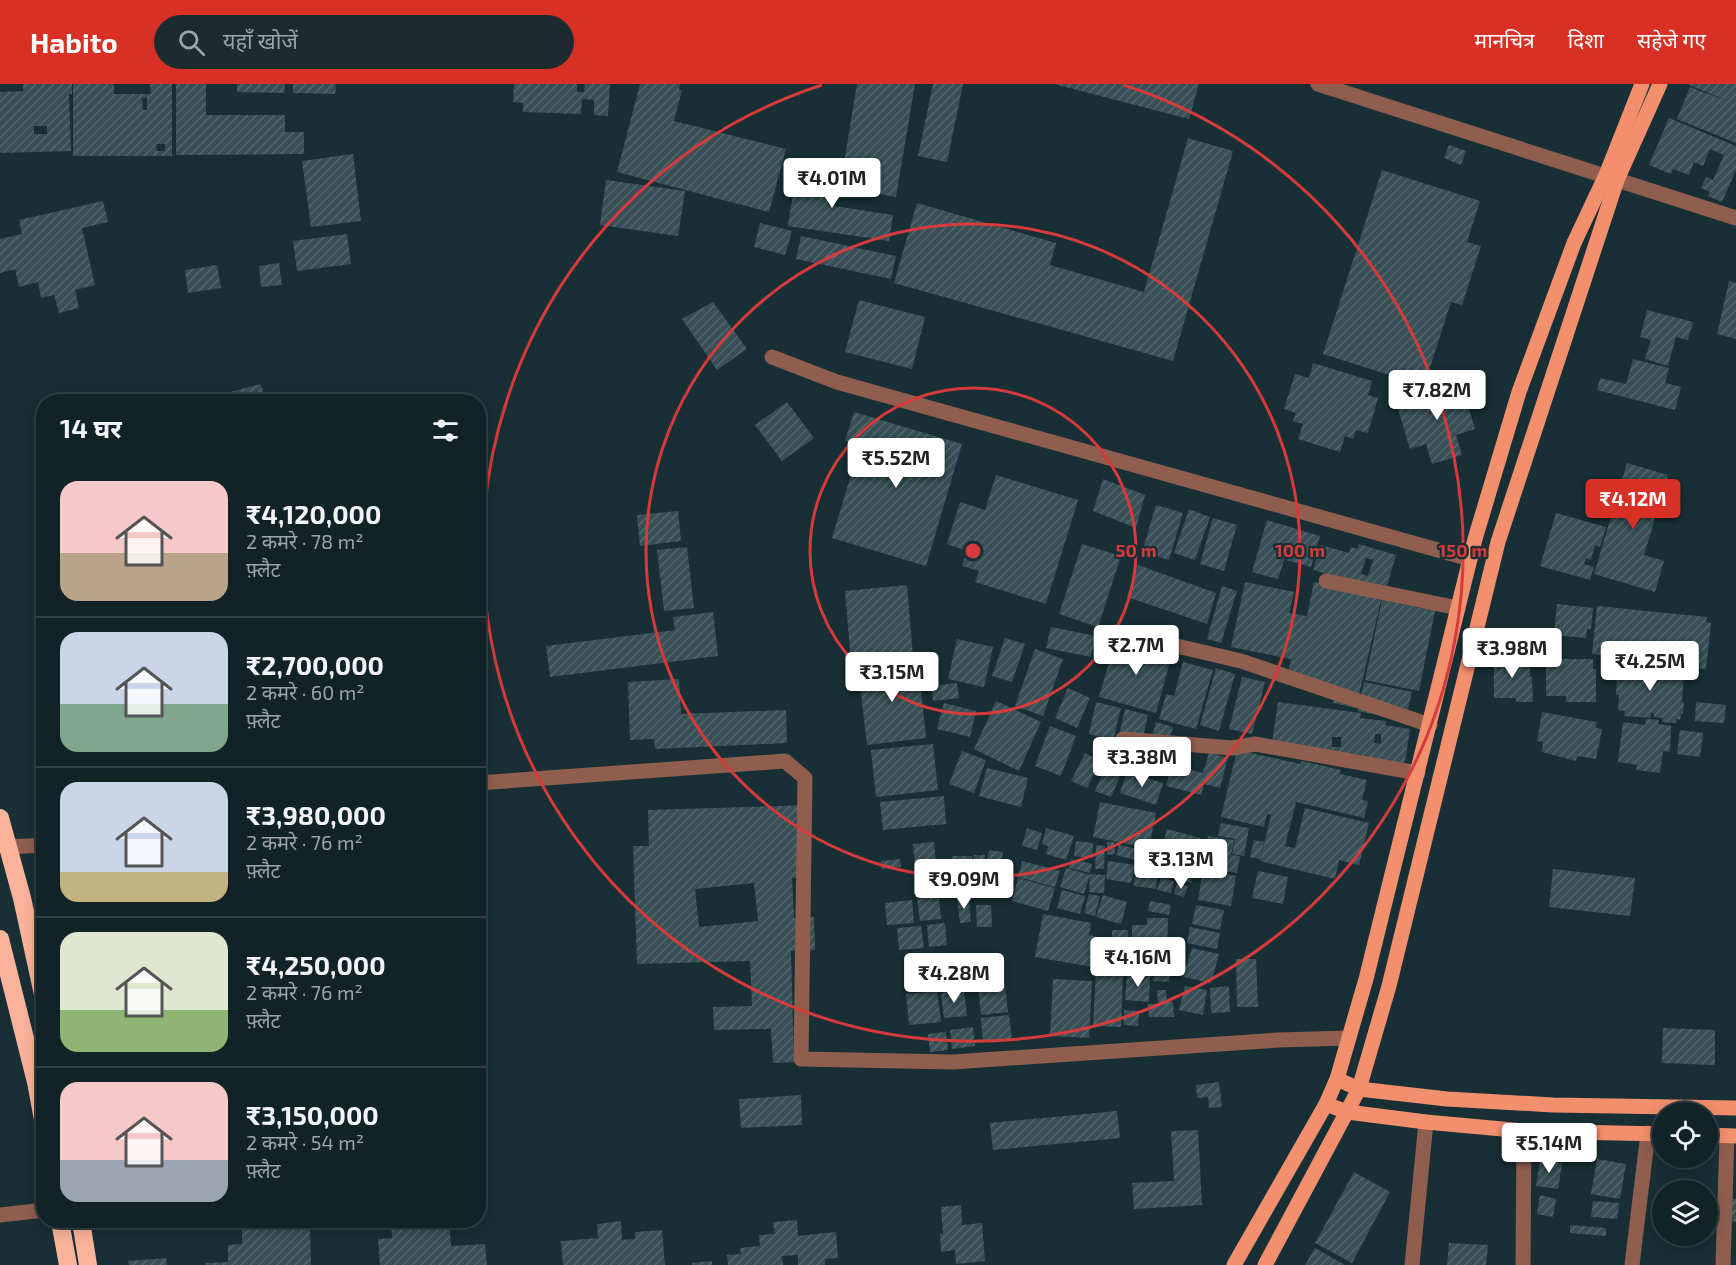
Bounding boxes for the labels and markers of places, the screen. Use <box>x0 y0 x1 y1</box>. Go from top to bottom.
pin: ₹4.01M <box>783 158 881 209</box>
pin: ₹7.82M <box>1388 370 1486 421</box>
pin: ₹5.52M <box>847 438 945 489</box>
pin: ₹4.12M <box>1584 479 1682 530</box>
centre of rings <box>963 541 983 561</box>
pin: ₹2.7M <box>1094 625 1178 676</box>
pin: ₹3.98M <box>1463 628 1561 679</box>
pin: ₹4.25M <box>1601 641 1699 692</box>
pin: ₹3.15M <box>843 652 941 703</box>
pin: ₹3.38M <box>1093 737 1191 788</box>
pin: ₹3.13M <box>1132 839 1230 890</box>
pin: ₹9.09M <box>915 859 1013 910</box>
pin: ₹4.16M <box>1089 937 1187 988</box>
pin: ₹4.28M <box>905 953 1003 1004</box>
pin: ₹5.14M <box>1500 1123 1598 1174</box>

